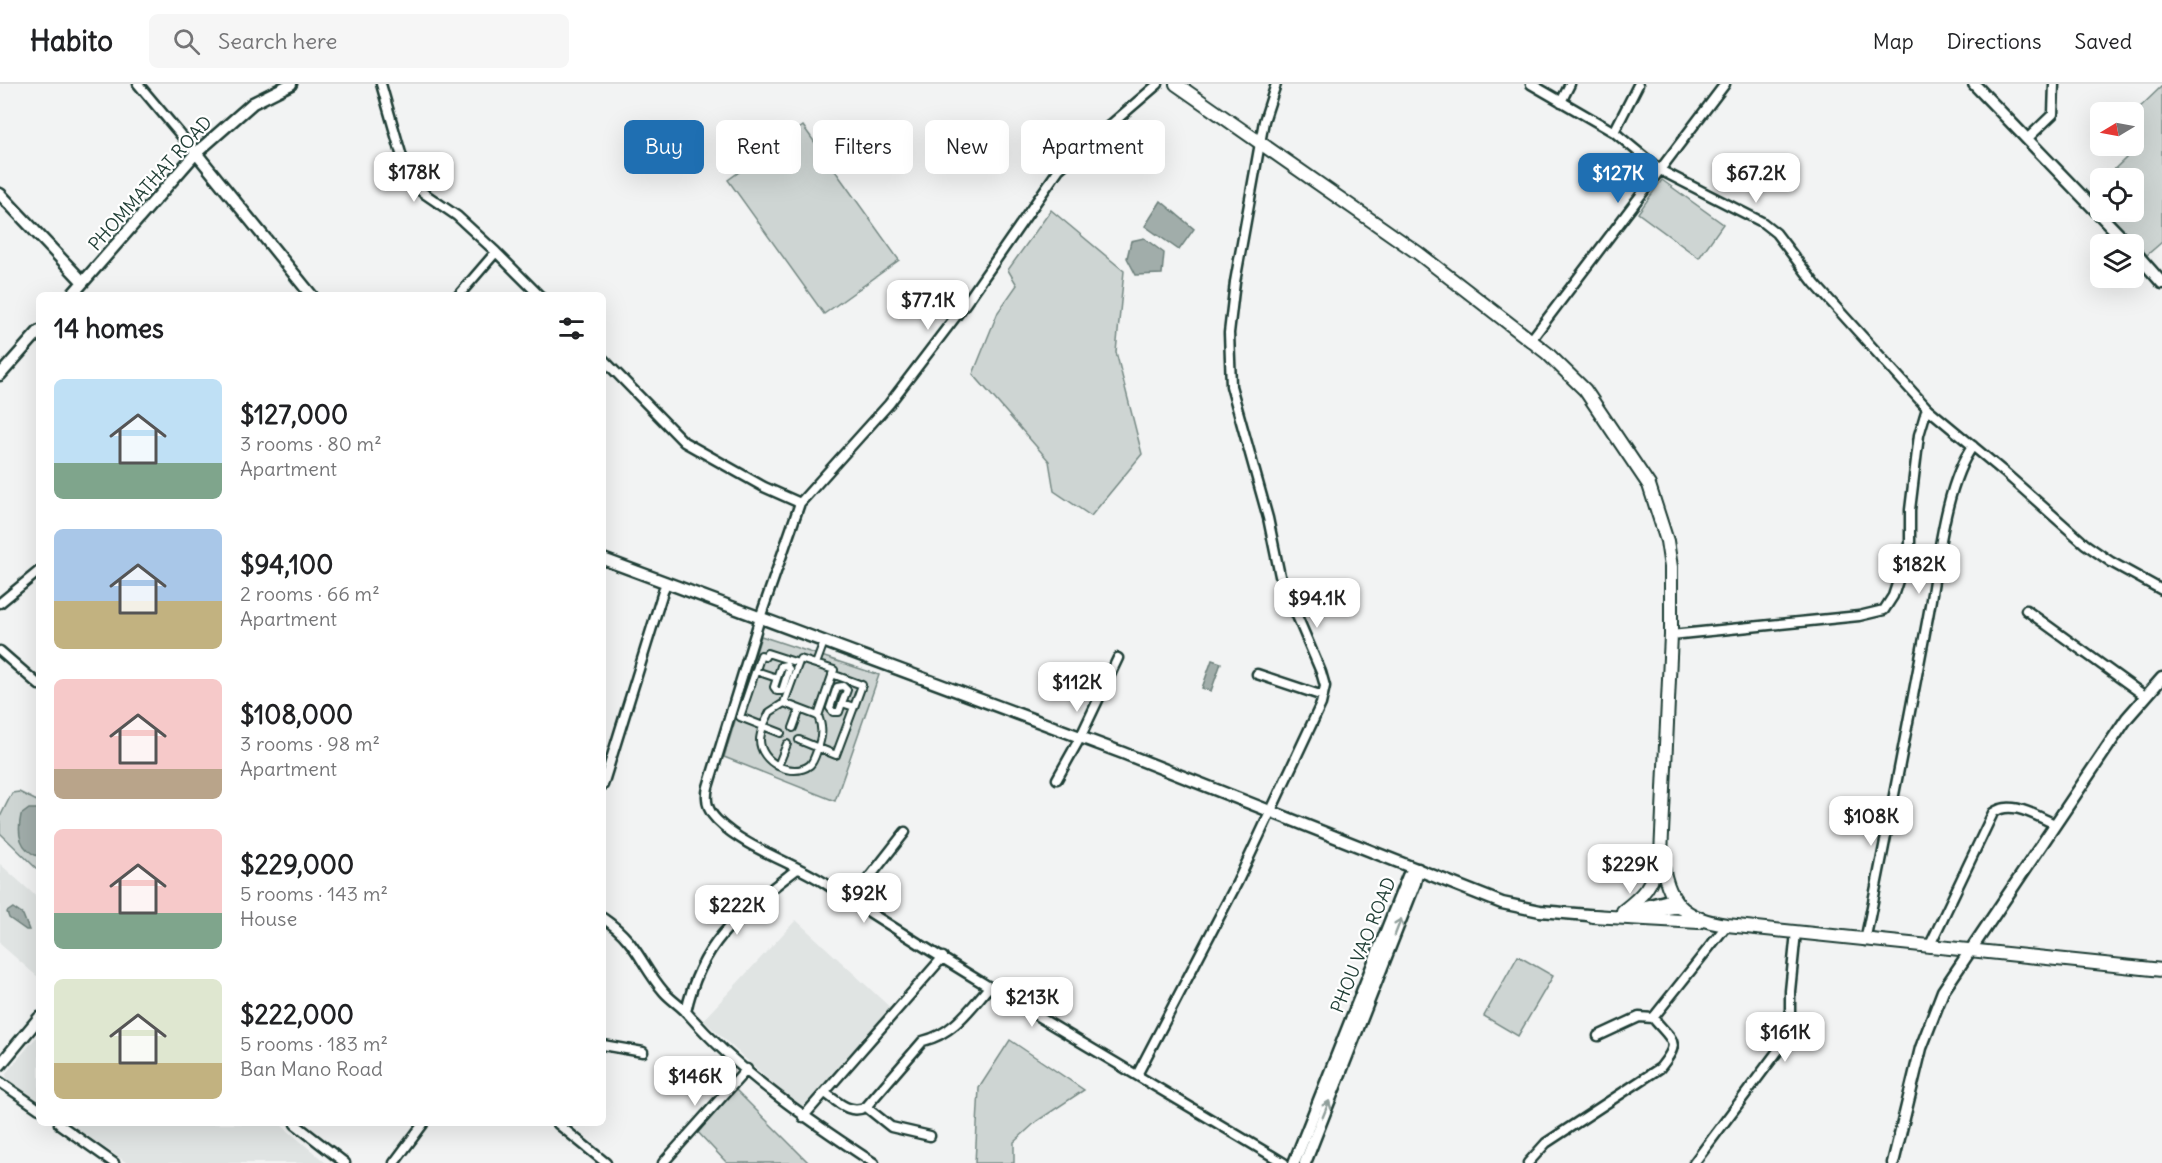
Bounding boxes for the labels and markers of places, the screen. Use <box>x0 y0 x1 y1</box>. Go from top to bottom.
pin: $178K <box>372 152 456 203</box>
pin: $127K <box>1576 153 1660 204</box>
pin: $67.2K <box>1707 153 1805 204</box>
pin: $77.1K <box>879 280 977 331</box>
pin: $182K <box>1877 544 1961 595</box>
pin: $94.1K <box>1268 578 1366 629</box>
pin: $112K <box>1035 662 1119 713</box>
pin: $108K <box>1829 796 1913 847</box>
pin: $229K <box>1588 844 1672 895</box>
pin: $92K <box>828 873 900 924</box>
pin: $222K <box>695 885 779 936</box>
pin: $213K <box>990 977 1074 1028</box>
pin: $161K <box>1743 1012 1827 1063</box>
pin: $146K <box>653 1056 737 1107</box>

